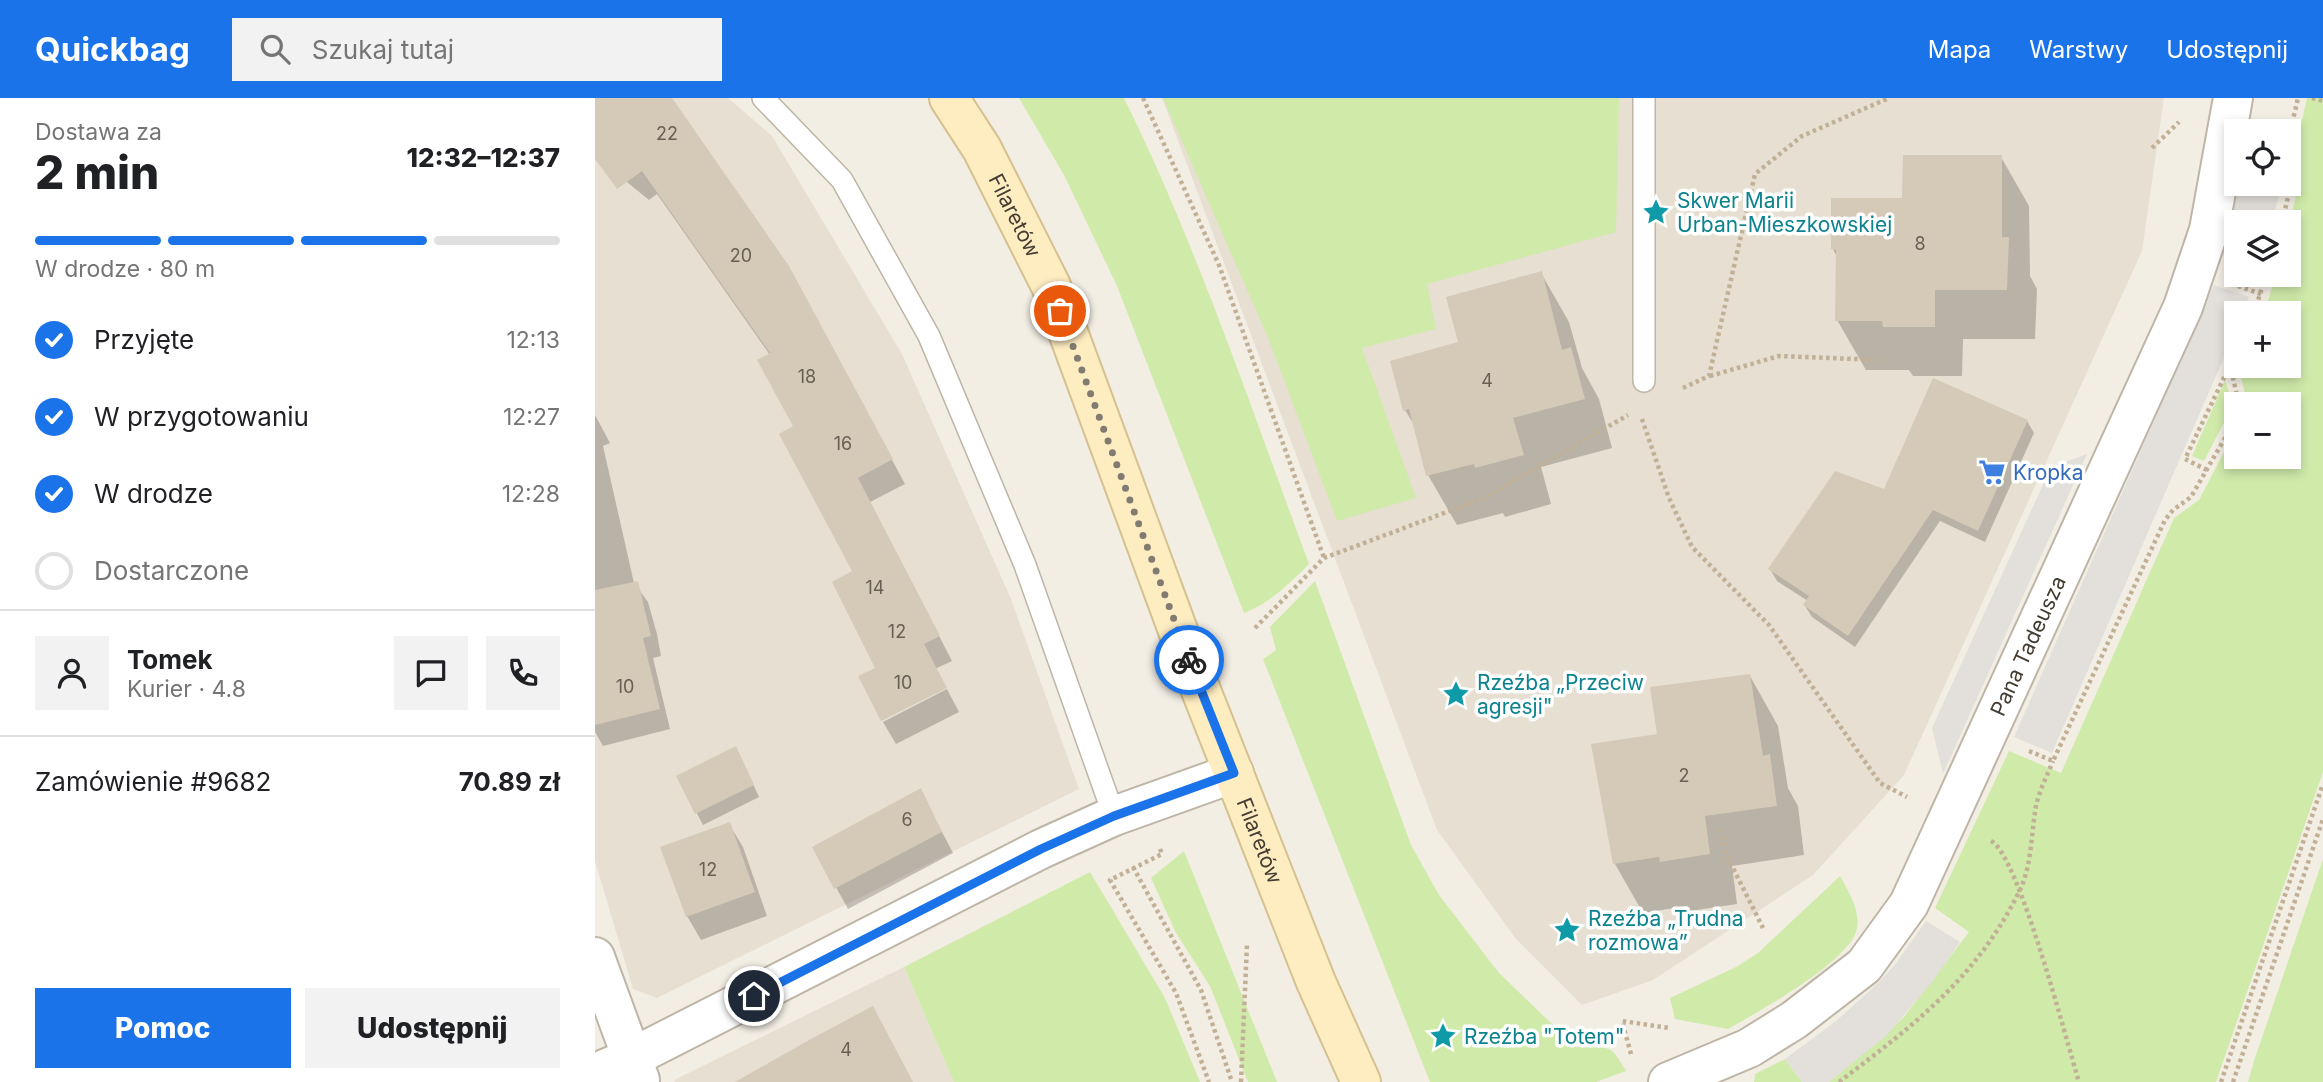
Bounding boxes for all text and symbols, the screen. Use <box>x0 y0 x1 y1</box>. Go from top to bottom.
search box <box>232 18 722 81</box>
text: Quickbag <box>35 29 190 69</box>
icon: search <box>256 30 294 68</box>
text: Szukaj tutaj <box>312 34 454 65</box>
text: Mapa <box>1928 35 1991 64</box>
text: Warstwy <box>2029 35 2128 64</box>
text: Udostępnij <box>2166 35 2288 64</box>
text: Dostawa za <box>35 118 162 146</box>
map controls <box>2224 119 2301 469</box>
button: locate <box>2224 119 2301 196</box>
house number: 22 <box>656 123 678 144</box>
text: 12:32–12:37 <box>407 142 560 173</box>
text: 2 min <box>35 144 159 200</box>
street label: Filaretów <box>984 169 1047 261</box>
place label: Skwer Marii Urban-Mieszkowskiej <box>1677 188 1892 237</box>
place icon: Skwer Marii Urban-Mieszkowskiej <box>1641 197 1671 227</box>
button: layers <box>2224 210 2301 287</box>
house number: 8 <box>1914 233 1926 254</box>
house number: 20 <box>730 245 752 266</box>
text: W drodze · 80 m <box>35 255 215 283</box>
pin <box>1030 281 1090 341</box>
icon: bag <box>1041 292 1079 330</box>
button: + <box>2224 301 2301 378</box>
icon: check <box>35 321 73 359</box>
text: Przyjęte <box>94 324 194 355</box>
text: 12:13 <box>506 326 560 354</box>
house number: 18 <box>798 366 816 387</box>
house number: 4 <box>1481 370 1493 391</box>
button: − <box>2224 392 2301 469</box>
icon: check <box>35 398 73 436</box>
text: W przygotowaniu <box>94 401 309 432</box>
text: 12:27 <box>503 403 560 431</box>
house number: 16 <box>834 433 852 454</box>
supermarket icon: Kropka <box>1977 457 2007 487</box>
place label: Kropka <box>2013 460 2083 485</box>
icon: check <box>35 475 73 513</box>
text: W drodze <box>94 478 213 509</box>
text: 12:28 <box>502 480 560 508</box>
text: Dostarczone <box>94 555 249 586</box>
street label: Pana Tadeusza <box>1985 572 2070 720</box>
house number: 14 <box>866 577 884 598</box>
house number: 12 <box>888 621 906 642</box>
courier <box>1154 625 1224 695</box>
button: person <box>35 636 109 710</box>
button: chat <box>394 636 468 710</box>
button: phone <box>486 636 560 710</box>
icon: bike <box>1170 641 1208 679</box>
text: Tomek <box>127 644 213 675</box>
place label: Rzeźba „Przeciw agresji" <box>1477 670 1644 719</box>
house number: 10 <box>894 672 912 693</box>
text: Kurier · 4.8 <box>127 675 246 703</box>
house number: 10 <box>616 676 634 697</box>
place icon: Rzeźba „Przeciw agresji" <box>1441 679 1471 709</box>
house number: 2 <box>1679 765 1689 786</box>
text: Zamówienie #9682 <box>35 766 271 797</box>
text: 70.89 zł <box>459 766 560 797</box>
street label: Filaretów <box>1232 794 1288 887</box>
house number: 6 <box>901 809 913 830</box>
house number: 12 <box>699 859 717 880</box>
place label: Rzeźba „Trudna rozmowa” <box>1588 906 1744 955</box>
place icon: Rzeźba „Trudna rozmowa” <box>1552 915 1582 945</box>
pin <box>724 966 784 1026</box>
icon: home <box>735 977 773 1015</box>
button: Pomoc <box>35 988 291 1068</box>
button: Udostępnij <box>305 988 560 1068</box>
place icon: Rzeźba "Totem" <box>1428 1021 1458 1051</box>
place label: Rzeźba "Totem" <box>1464 1024 1624 1049</box>
house number: 4 <box>840 1039 852 1060</box>

